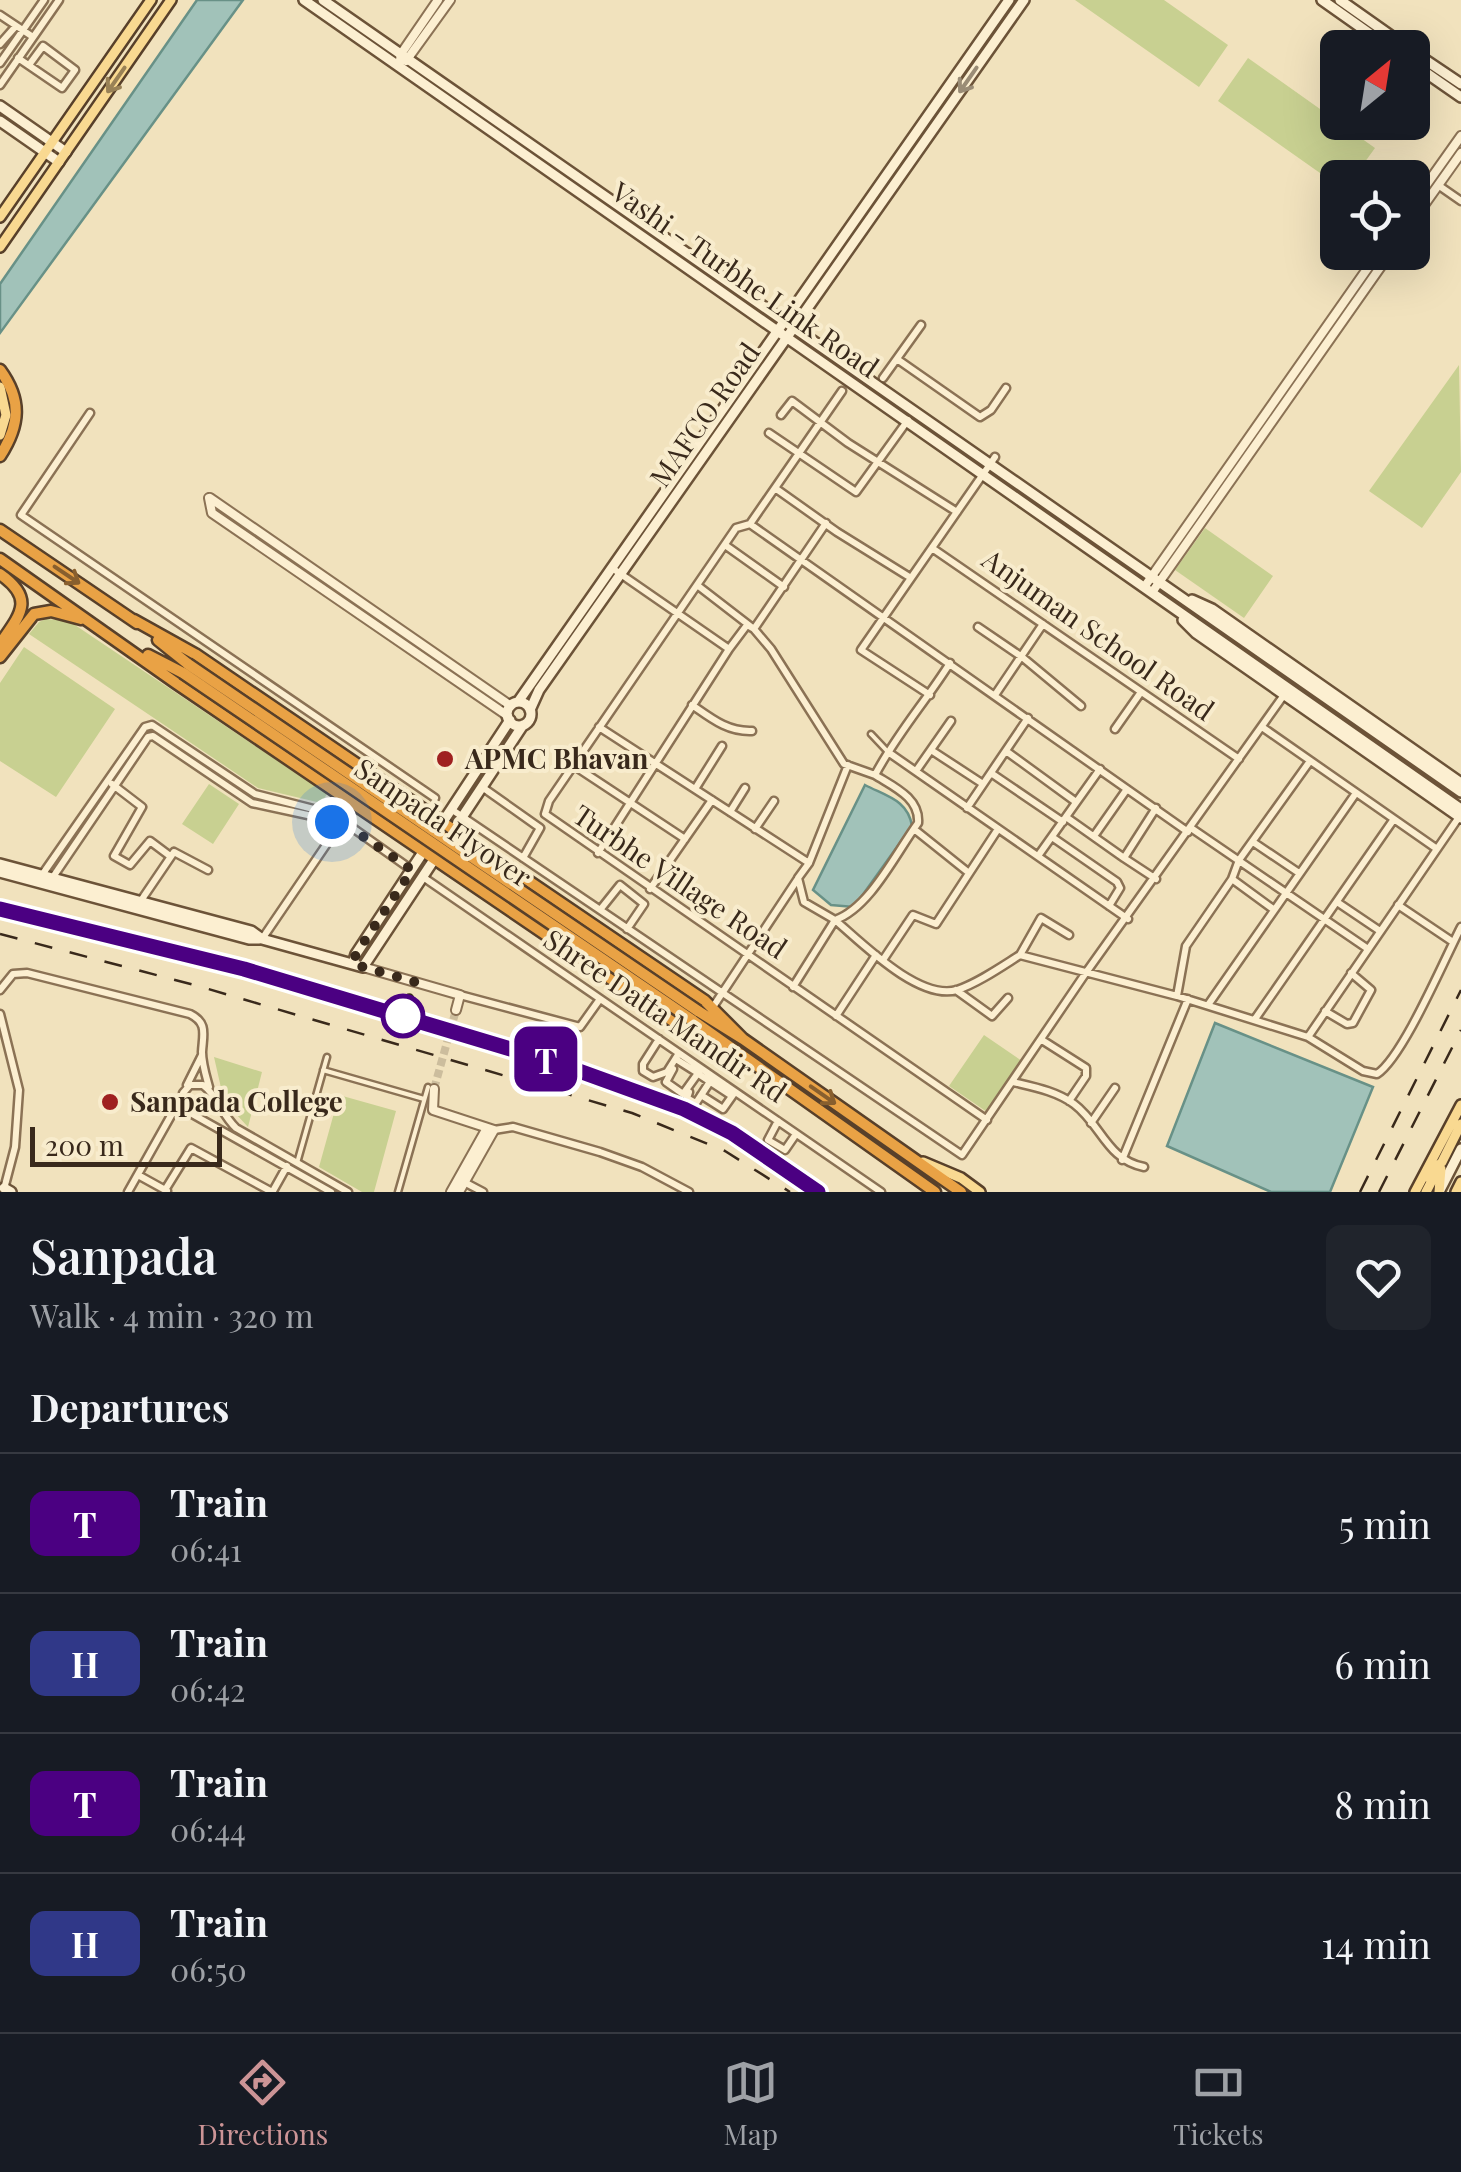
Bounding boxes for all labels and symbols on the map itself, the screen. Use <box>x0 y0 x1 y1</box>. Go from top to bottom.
north arrow <box>1320 30 1430 140</box>
one-way arrow <box>958 65 979 93</box>
one-way arrow <box>106 66 127 94</box>
street label: Vashi - Turbhe Link Road <box>604 172 887 385</box>
street label: MAFCO Road <box>640 335 767 493</box>
street label: Anjuman School Road <box>975 539 1222 728</box>
one-way arrow <box>52 564 80 585</box>
place label: APMC Bhavan <box>464 739 648 776</box>
marker: APMC Bhavan <box>434 748 456 770</box>
street label: Sanpada Flyover <box>348 749 540 895</box>
street label: Turbhe Village Road <box>567 795 795 966</box>
your location <box>307 797 357 847</box>
street label: Shree Datta Mandir Rd <box>537 920 794 1110</box>
unlabelled marker <box>382 995 424 1037</box>
line badge: T <box>514 1026 578 1092</box>
place label: Sanpada College <box>130 1082 343 1119</box>
one-way arrow <box>809 1084 836 1105</box>
marker: Sanpada College <box>99 1091 121 1113</box>
scale bar <box>30 1122 222 1166</box>

